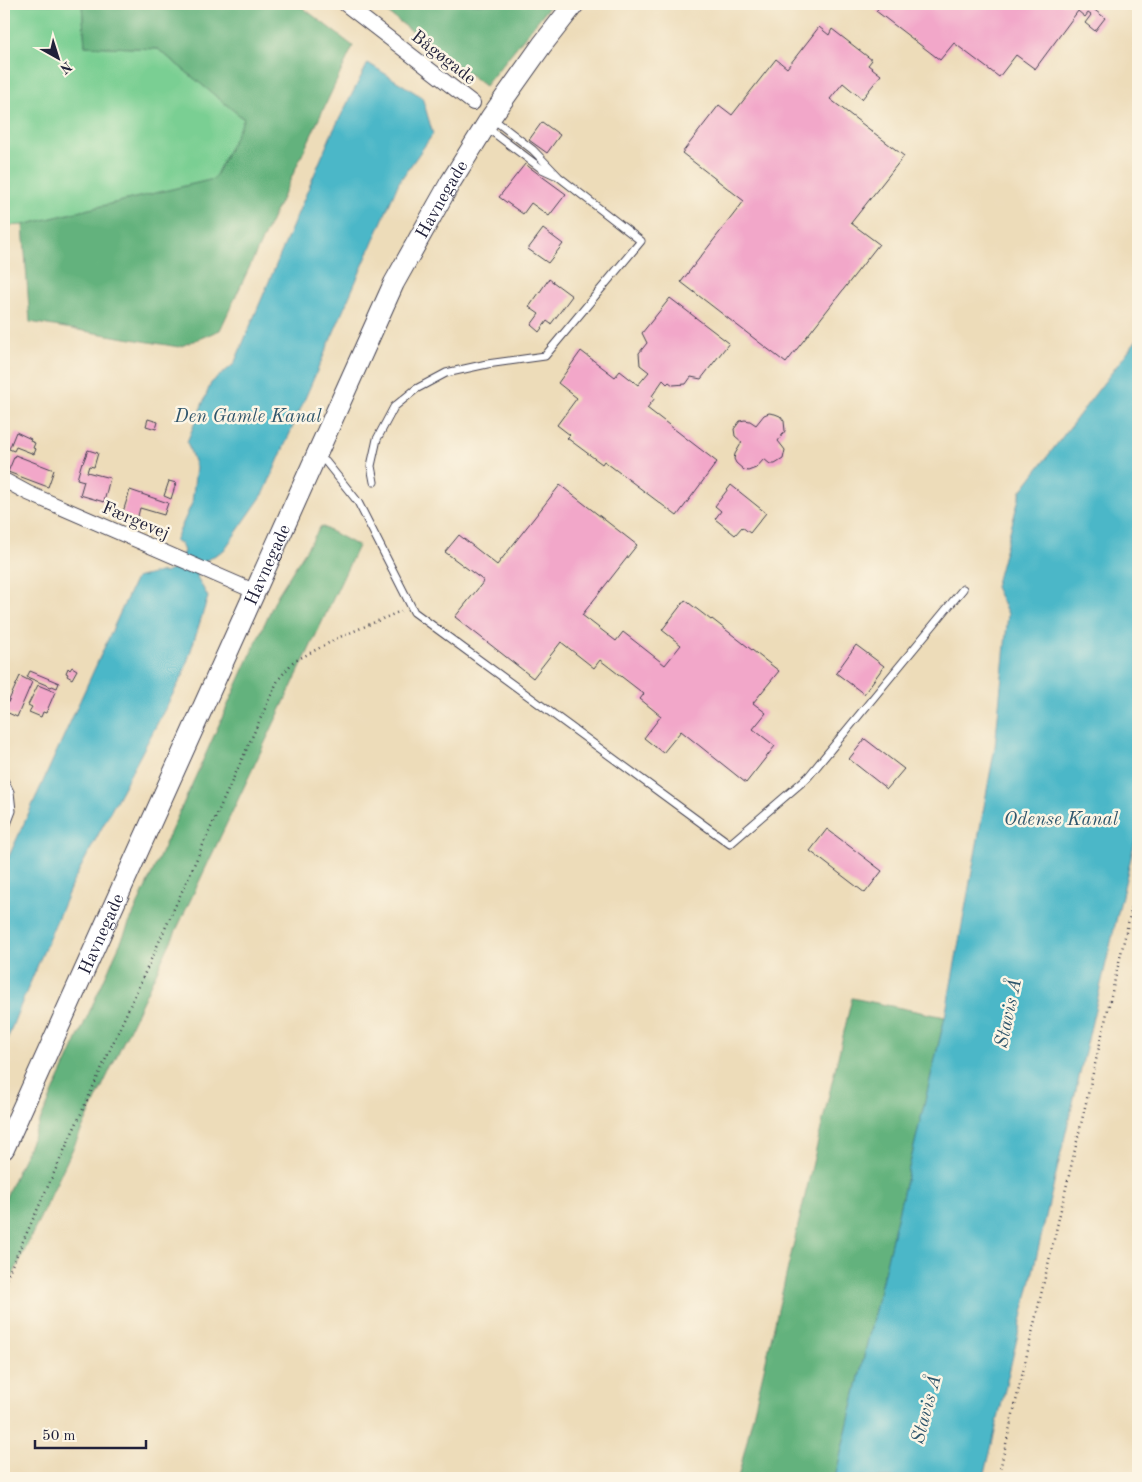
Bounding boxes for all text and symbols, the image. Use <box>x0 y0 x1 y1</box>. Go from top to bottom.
street label: Bågøgade <box>408 27 479 88</box>
north arrow <box>32 32 82 82</box>
text: N <box>57 59 74 76</box>
street label: Havnegade <box>413 158 472 242</box>
water label: Den Gamle Kanal <box>173 408 322 427</box>
street label: Færgevej <box>99 499 172 543</box>
street label: Havnegade <box>242 522 294 608</box>
water label: Odense Kanal <box>1004 811 1119 830</box>
street label: Havnegade <box>76 891 128 977</box>
water label: Stavis Å <box>988 976 1026 1050</box>
water label: Stavis Å <box>904 1372 946 1446</box>
scale bar <box>35 1417 146 1449</box>
text: 50 m <box>42 1429 76 1444</box>

